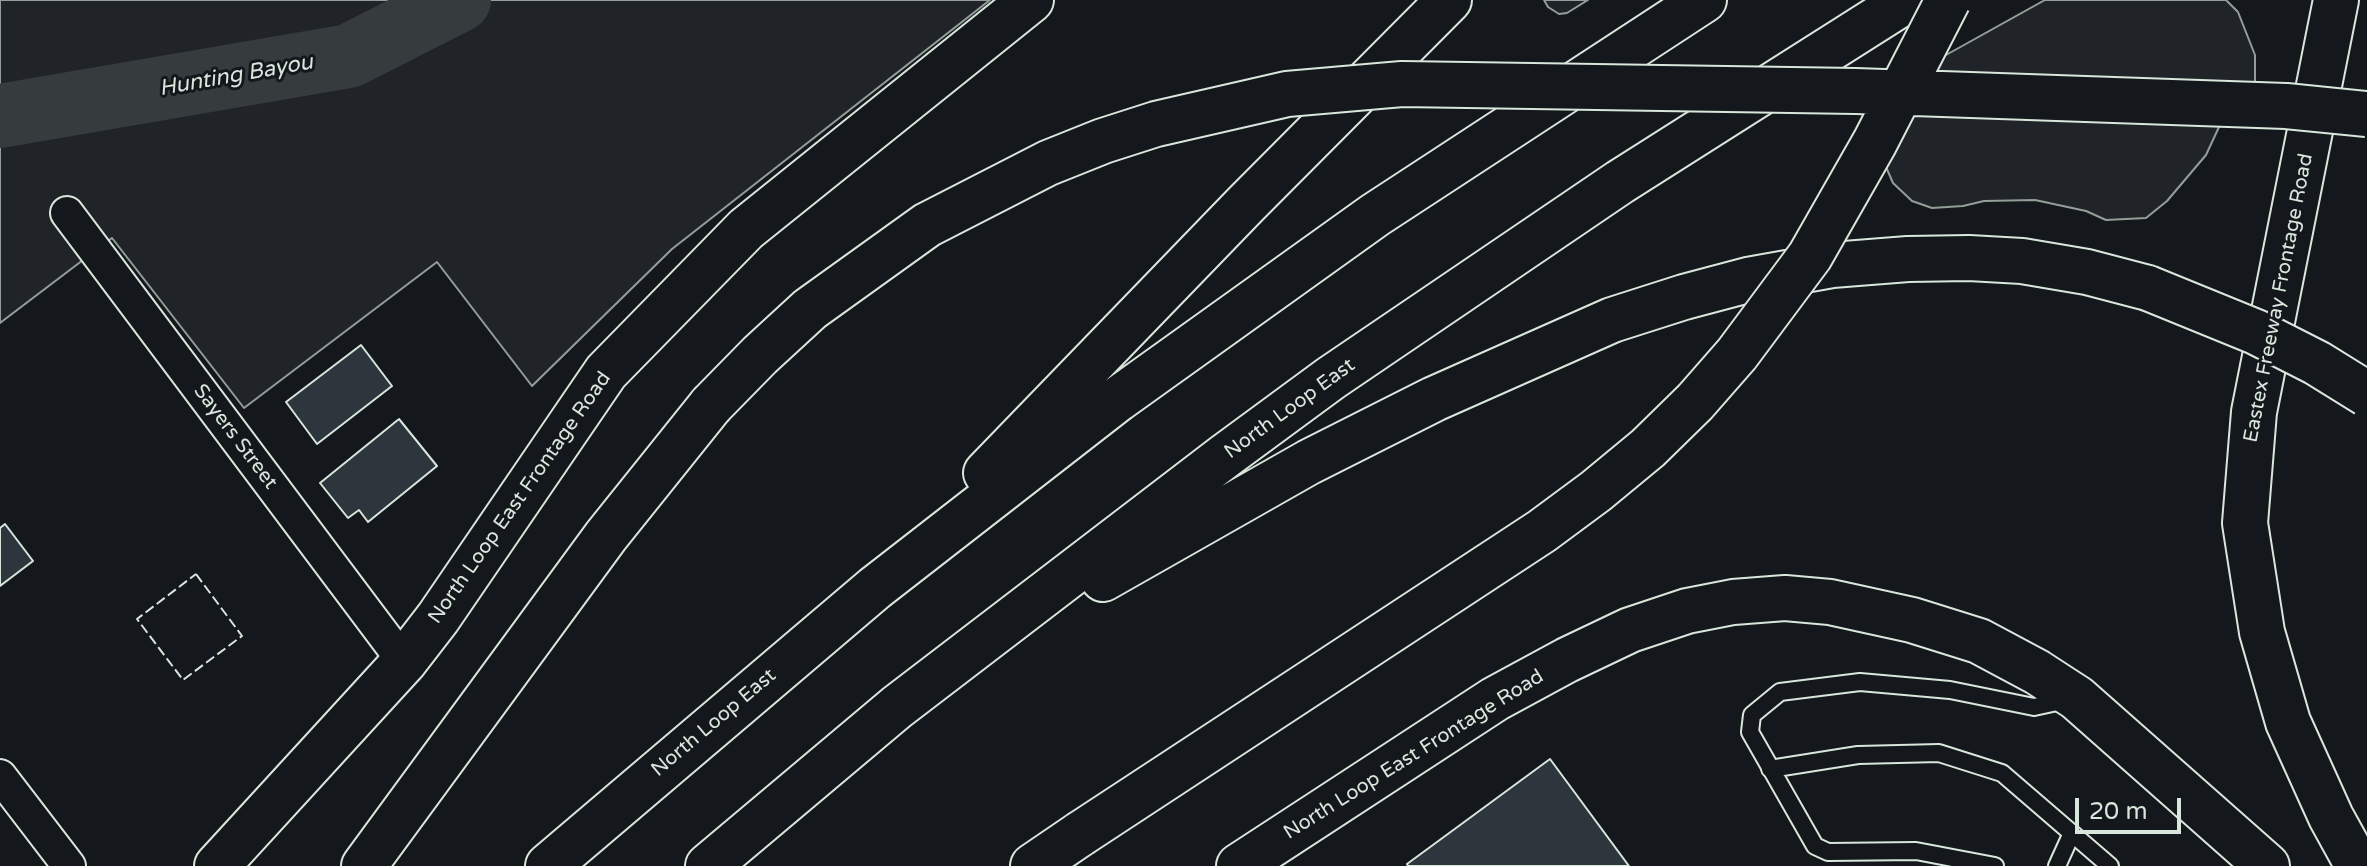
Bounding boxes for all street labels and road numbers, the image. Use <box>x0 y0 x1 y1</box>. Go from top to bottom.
street label: Eastex Freeway Frontage Road <box>2239 152 2319 444</box>
street label: North Loop East <box>1220 354 1360 464</box>
street label: North Loop East Frontage Road <box>424 367 616 629</box>
street label: Sayers Street <box>188 380 282 494</box>
street label: North Loop East <box>647 664 781 782</box>
street label: North Loop East Frontage Road <box>1280 665 1548 845</box>

